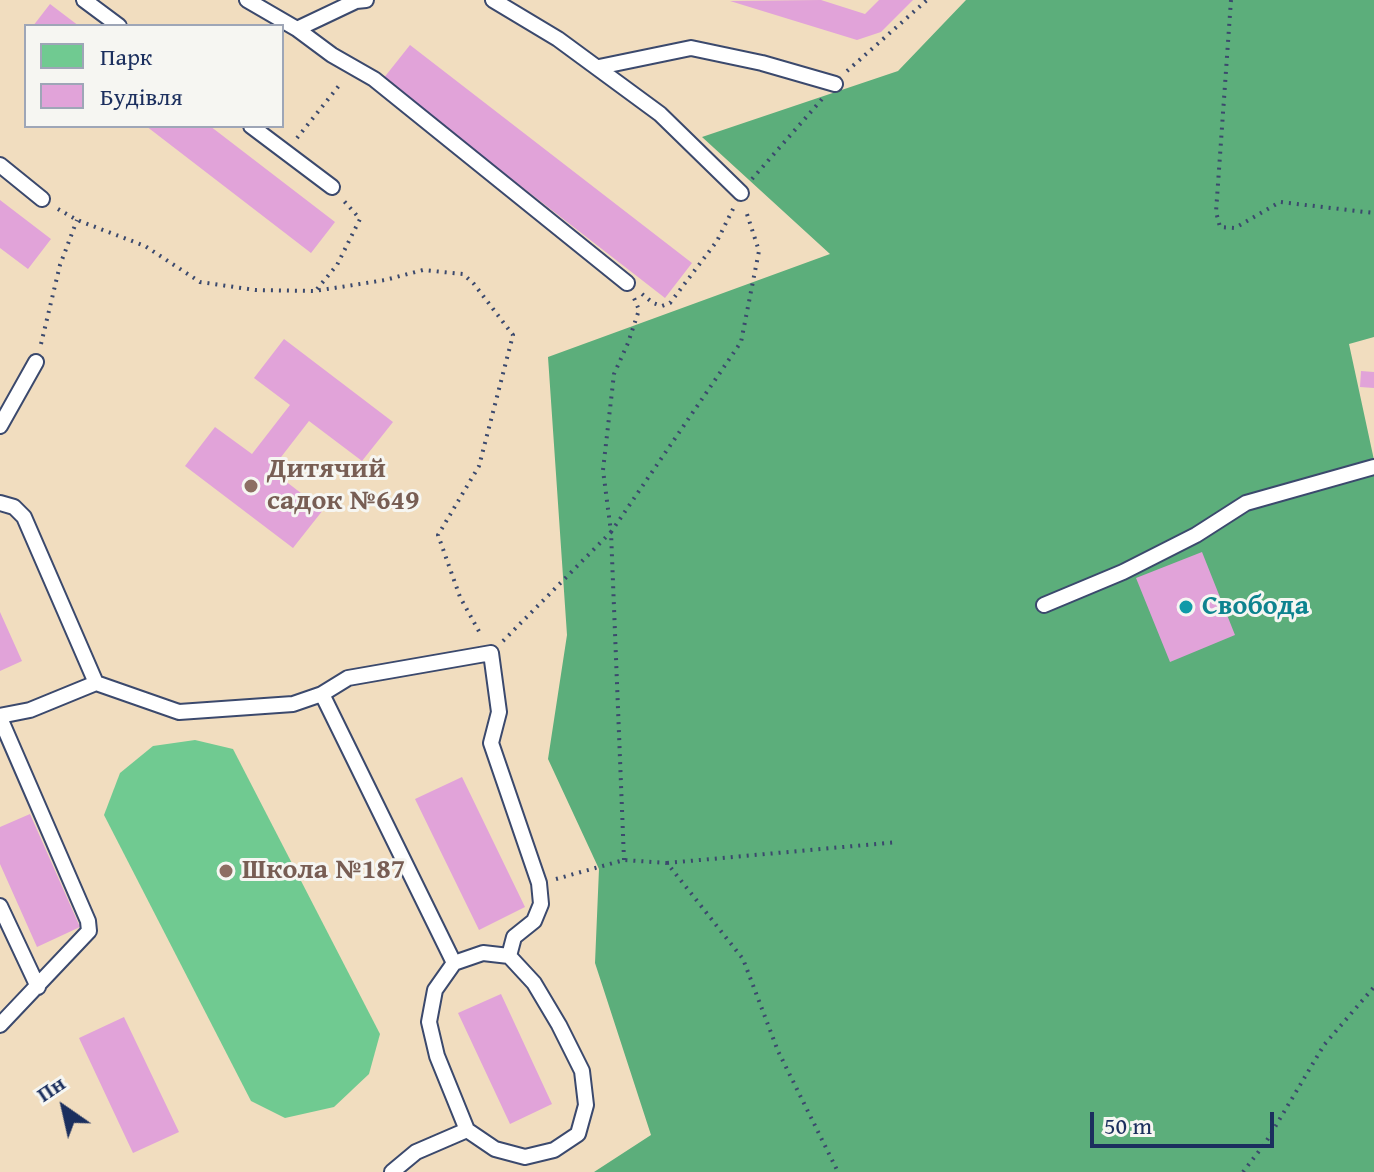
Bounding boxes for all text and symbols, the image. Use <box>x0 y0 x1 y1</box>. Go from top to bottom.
legend <box>24 24 284 128</box>
text: Парк <box>100 39 152 74</box>
text: Будівля <box>100 79 183 114</box>
place label: Дитячий садок №649 <box>267 453 420 519</box>
marker: Дитячий садок №649 <box>242 477 260 495</box>
place label: Свобода <box>1202 590 1309 624</box>
marker: Свобода <box>1177 598 1195 616</box>
place label: Школа №187 <box>242 854 405 888</box>
marker: Школа №187 <box>217 862 235 880</box>
text: Пн <box>30 1067 71 1109</box>
north arrow <box>24 1068 104 1148</box>
scale bar <box>1094 1096 1278 1146</box>
text: 50 m <box>1104 1108 1152 1143</box>

